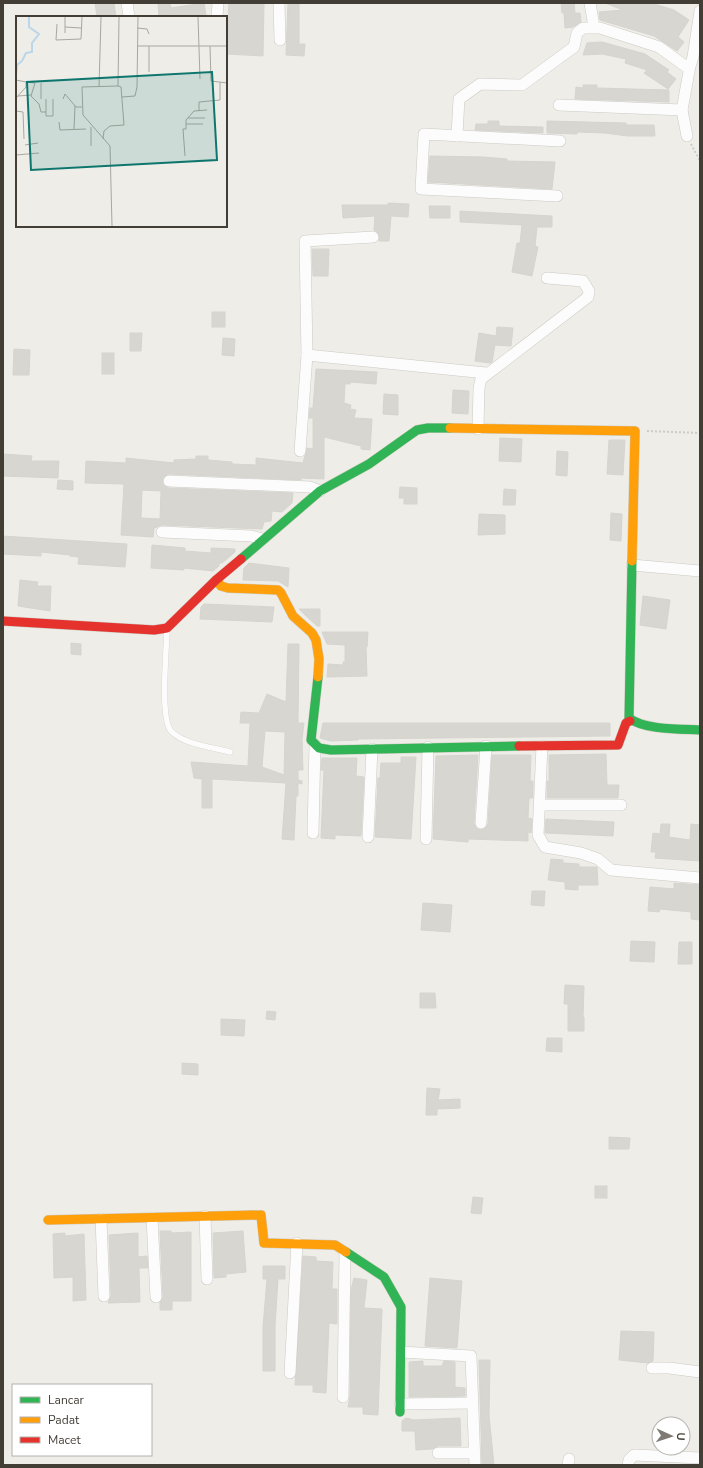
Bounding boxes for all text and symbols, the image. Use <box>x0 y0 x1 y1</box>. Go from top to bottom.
inset map <box>16 16 227 227</box>
legend <box>12 1384 152 1456</box>
text: Lancar <box>48 1392 85 1408</box>
text: Padat <box>48 1412 80 1428</box>
north arrow <box>651 1416 691 1456</box>
text: Macet <box>48 1432 81 1448</box>
text: U <box>673 1432 688 1441</box>

